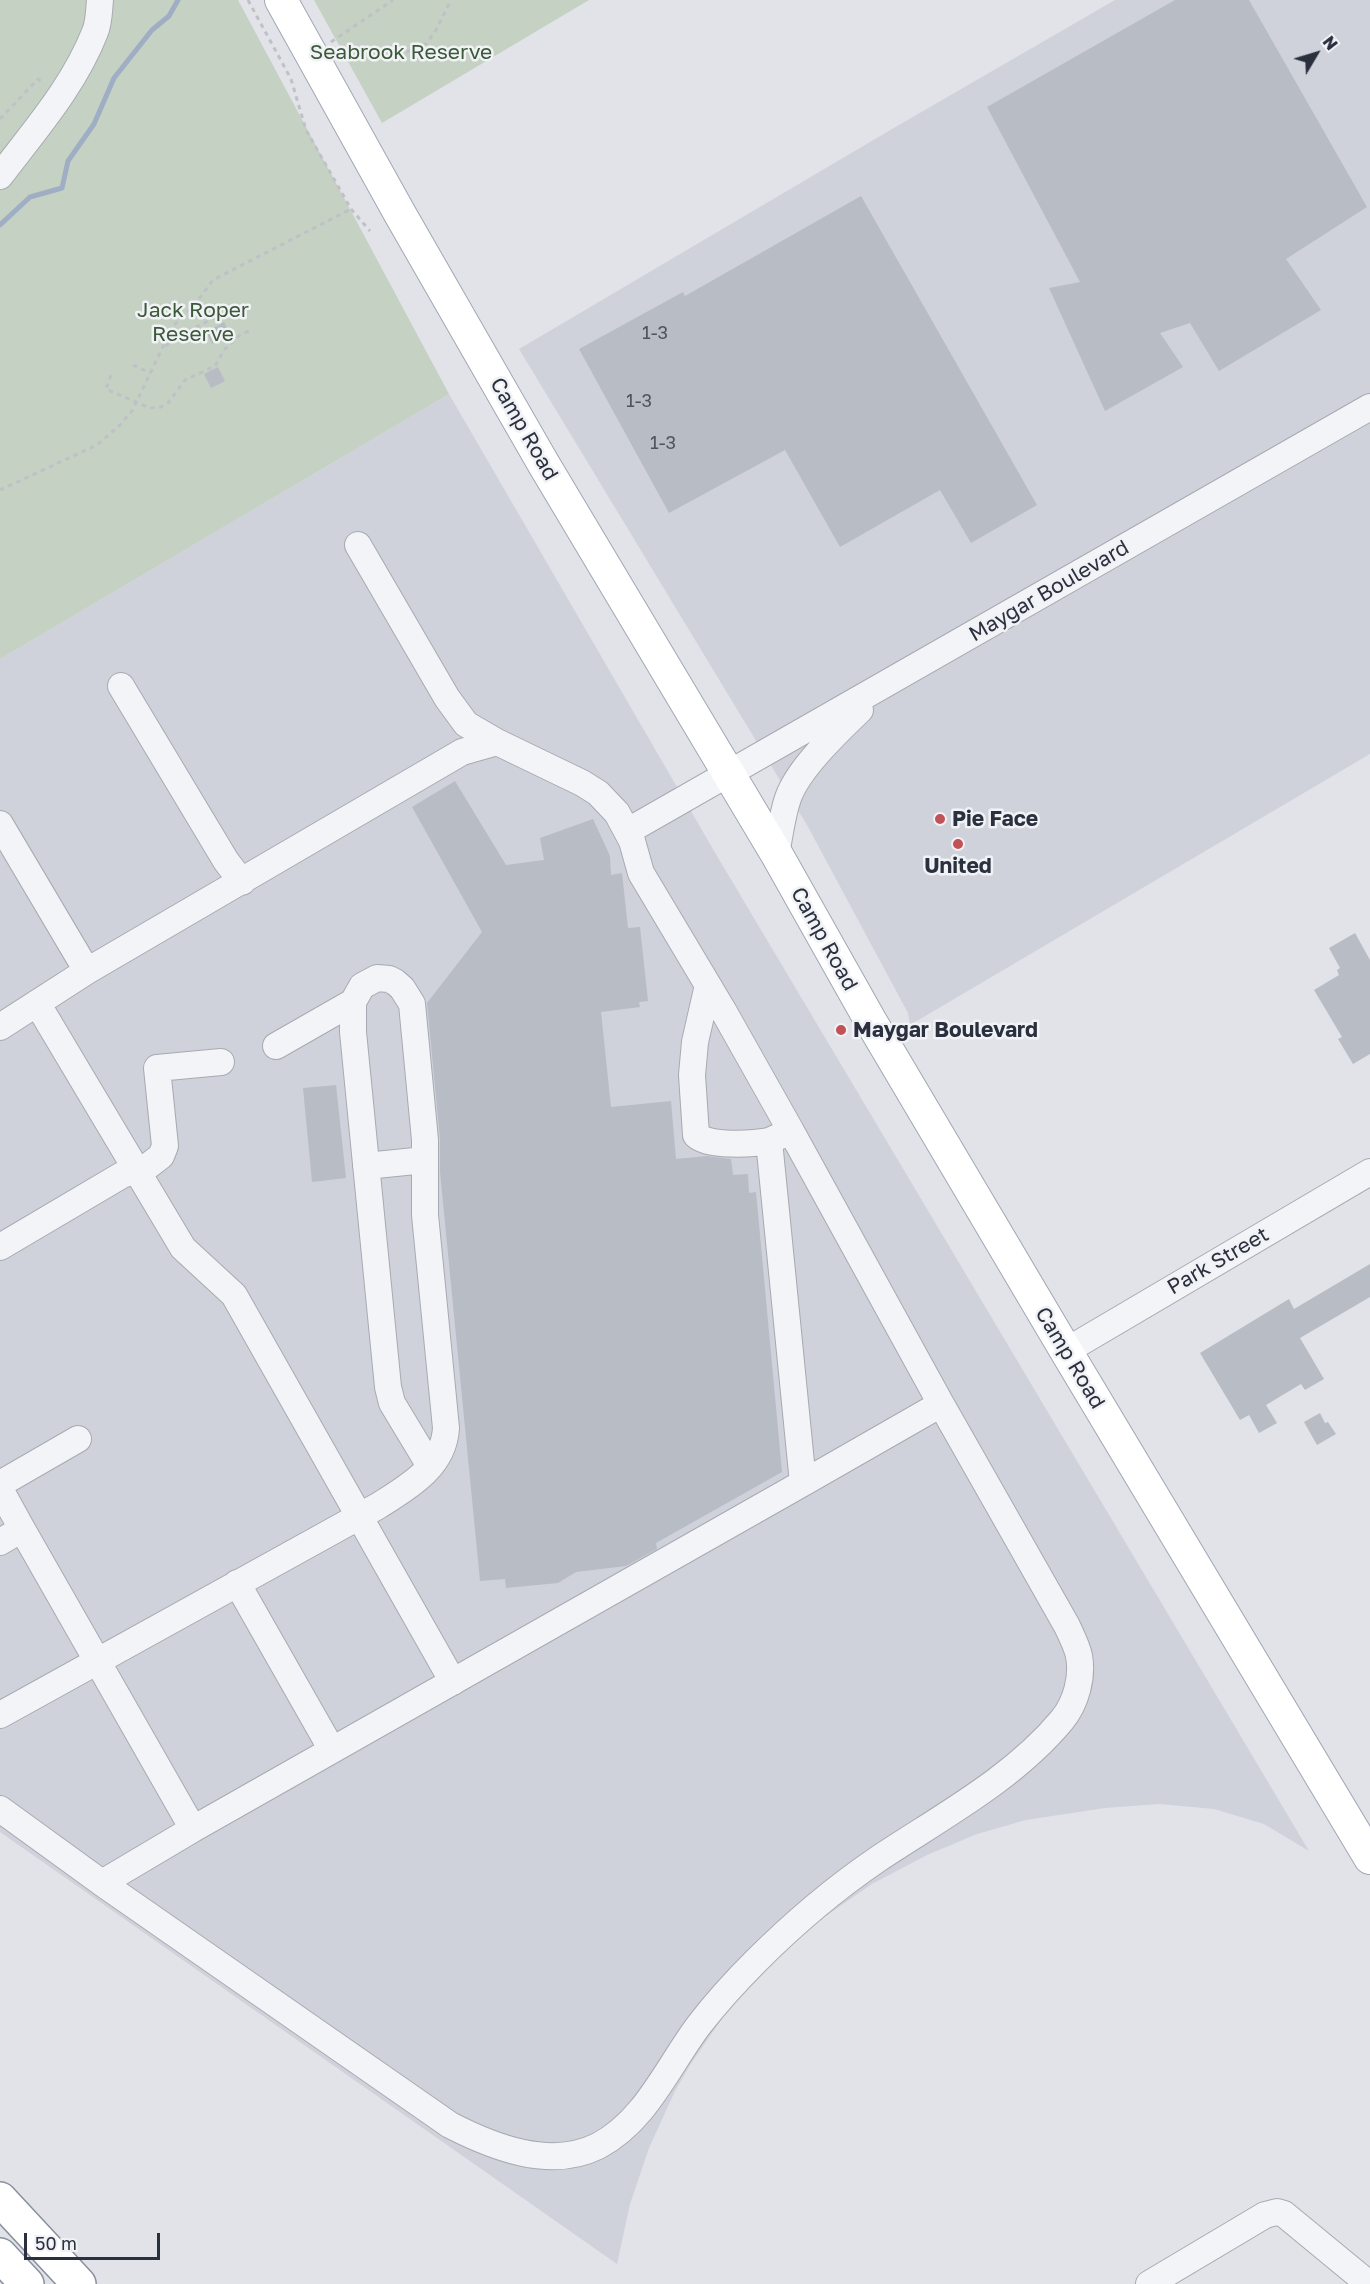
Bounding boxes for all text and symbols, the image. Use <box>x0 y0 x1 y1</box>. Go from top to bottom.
north arrow <box>1286 24 1346 84</box>
text: N <box>1319 32 1342 54</box>
park label: Seabrook Reserve <box>310 39 492 65</box>
park label: Jack Roper Reserve <box>137 297 249 347</box>
house number: 1-3 <box>642 322 668 344</box>
street label: Camp Road <box>485 373 563 485</box>
house number: 1-3 <box>626 390 652 412</box>
house number: 1-3 <box>650 432 676 454</box>
street label: Maygar Boulevard <box>964 535 1134 647</box>
place label: Pie Face <box>952 806 1038 832</box>
marker: Pie Face <box>933 812 947 826</box>
marker: United <box>951 837 965 851</box>
place label: United <box>924 853 992 879</box>
street label: Camp Road <box>785 883 863 995</box>
place label: Maygar Boulevard <box>853 1017 1038 1043</box>
marker: Maygar Boulevard <box>834 1023 848 1037</box>
street label: Park Street <box>1163 1222 1273 1300</box>
street label: Camp Road <box>1030 1303 1110 1413</box>
scale bar <box>27 2221 164 2259</box>
text: 50 m <box>35 2232 77 2254</box>

